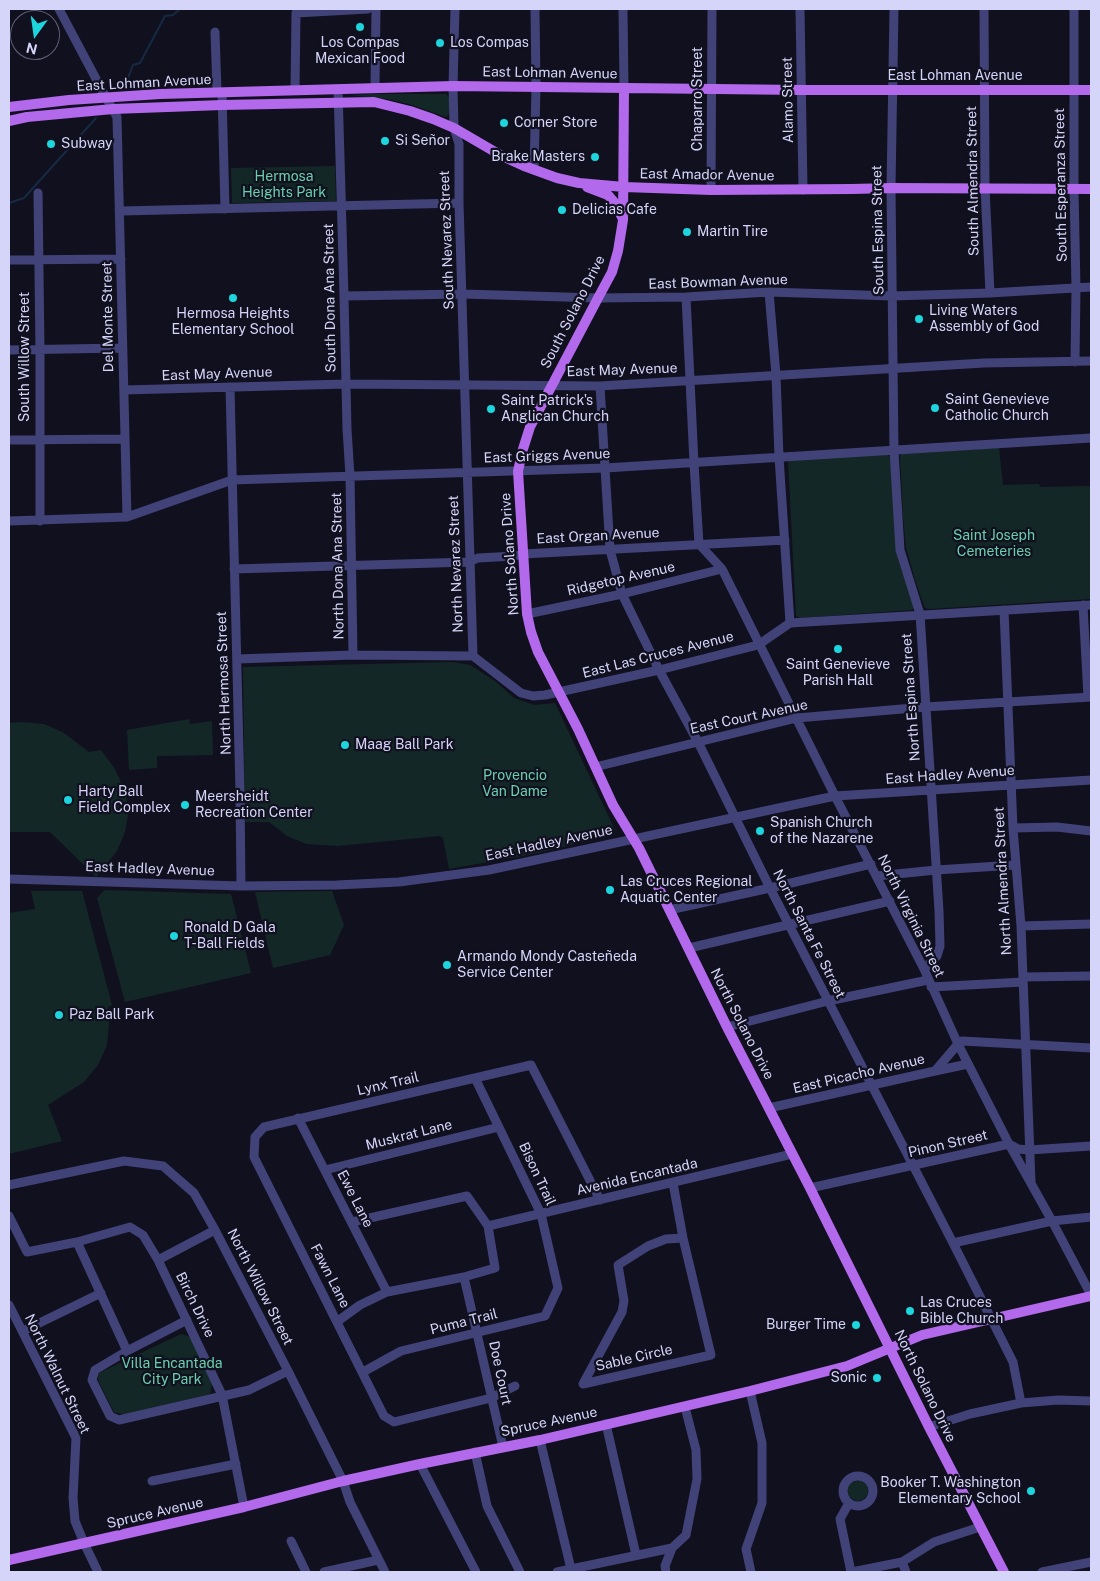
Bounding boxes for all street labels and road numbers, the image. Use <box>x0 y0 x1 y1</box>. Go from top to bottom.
street label: Chaparro Street <box>690 47 706 151</box>
street label: Alamo Street <box>779 57 797 143</box>
street label: East Lohman Avenue <box>482 63 618 83</box>
street label: East Lohman Avenue <box>887 68 1023 84</box>
street label: East Lohman Avenue <box>76 71 212 95</box>
street label: South Almendra Street <box>963 106 983 256</box>
street label: South Esperanza Street <box>1051 108 1071 262</box>
street label: East Amador Avenue <box>639 165 775 185</box>
street label: South Espina Street <box>868 165 888 295</box>
street label: South Nevarez Street <box>436 170 458 310</box>
street label: South Dona Ana Street <box>320 223 340 373</box>
street label: South Solano Drive <box>537 253 609 371</box>
street label: Del Monte Street <box>99 261 117 373</box>
street label: East Bowman Avenue <box>648 271 788 293</box>
street label: South Willow Street <box>17 292 33 422</box>
street label: East May Avenue <box>566 360 678 380</box>
street label: East May Avenue <box>161 364 273 384</box>
street label: East Griggs Avenue <box>483 445 611 467</box>
street label: North Dona Ana Street <box>328 492 348 640</box>
street label: North Solano Drive <box>497 492 523 616</box>
street label: North Nevarez Street <box>445 495 467 633</box>
street label: East Organ Avenue <box>536 524 660 548</box>
street label: Ridgetop Avenue <box>565 558 677 600</box>
street label: North Hermosa Street <box>213 611 235 755</box>
street label: East Las Cruces Avenue <box>581 628 735 682</box>
street label: North Espina Street <box>898 632 924 762</box>
street label: East Court Avenue <box>689 696 809 738</box>
street label: East Hadley Avenue <box>885 762 1015 788</box>
street label: North Almendra Street <box>991 806 1015 956</box>
street label: East Hadley Avenue <box>484 821 614 865</box>
street label: North Virginia Street <box>874 852 948 980</box>
street label: East Hadley Avenue <box>85 858 215 880</box>
street label: North Santa Fe Street <box>769 867 849 1001</box>
street label: North Solano Drive <box>707 966 777 1082</box>
street label: East Picacho Avenue <box>792 1051 926 1097</box>
street label: Lynx Trail <box>355 1069 421 1099</box>
street label: Muskrat Lane <box>364 1116 454 1154</box>
street label: Pinon Street <box>907 1127 989 1161</box>
street label: Bison Trail <box>515 1140 559 1208</box>
street label: Avenida Encantada <box>575 1155 699 1199</box>
street label: Ewe Lane <box>333 1167 377 1231</box>
street label: North Willow Street <box>223 1226 297 1348</box>
street label: Fawn Lane <box>307 1241 353 1311</box>
street label: Birch Drive <box>172 1270 218 1340</box>
street label: Puma Trail <box>429 1306 499 1338</box>
street label: North Walnut Street <box>21 1311 93 1437</box>
street label: North Solano Drive <box>891 1327 959 1445</box>
street label: Doe Court <box>485 1339 515 1407</box>
street label: Sable Circle <box>594 1341 674 1375</box>
street label: Spruce Avenue <box>499 1404 599 1440</box>
street label: Spruce Avenue <box>105 1494 205 1532</box>

